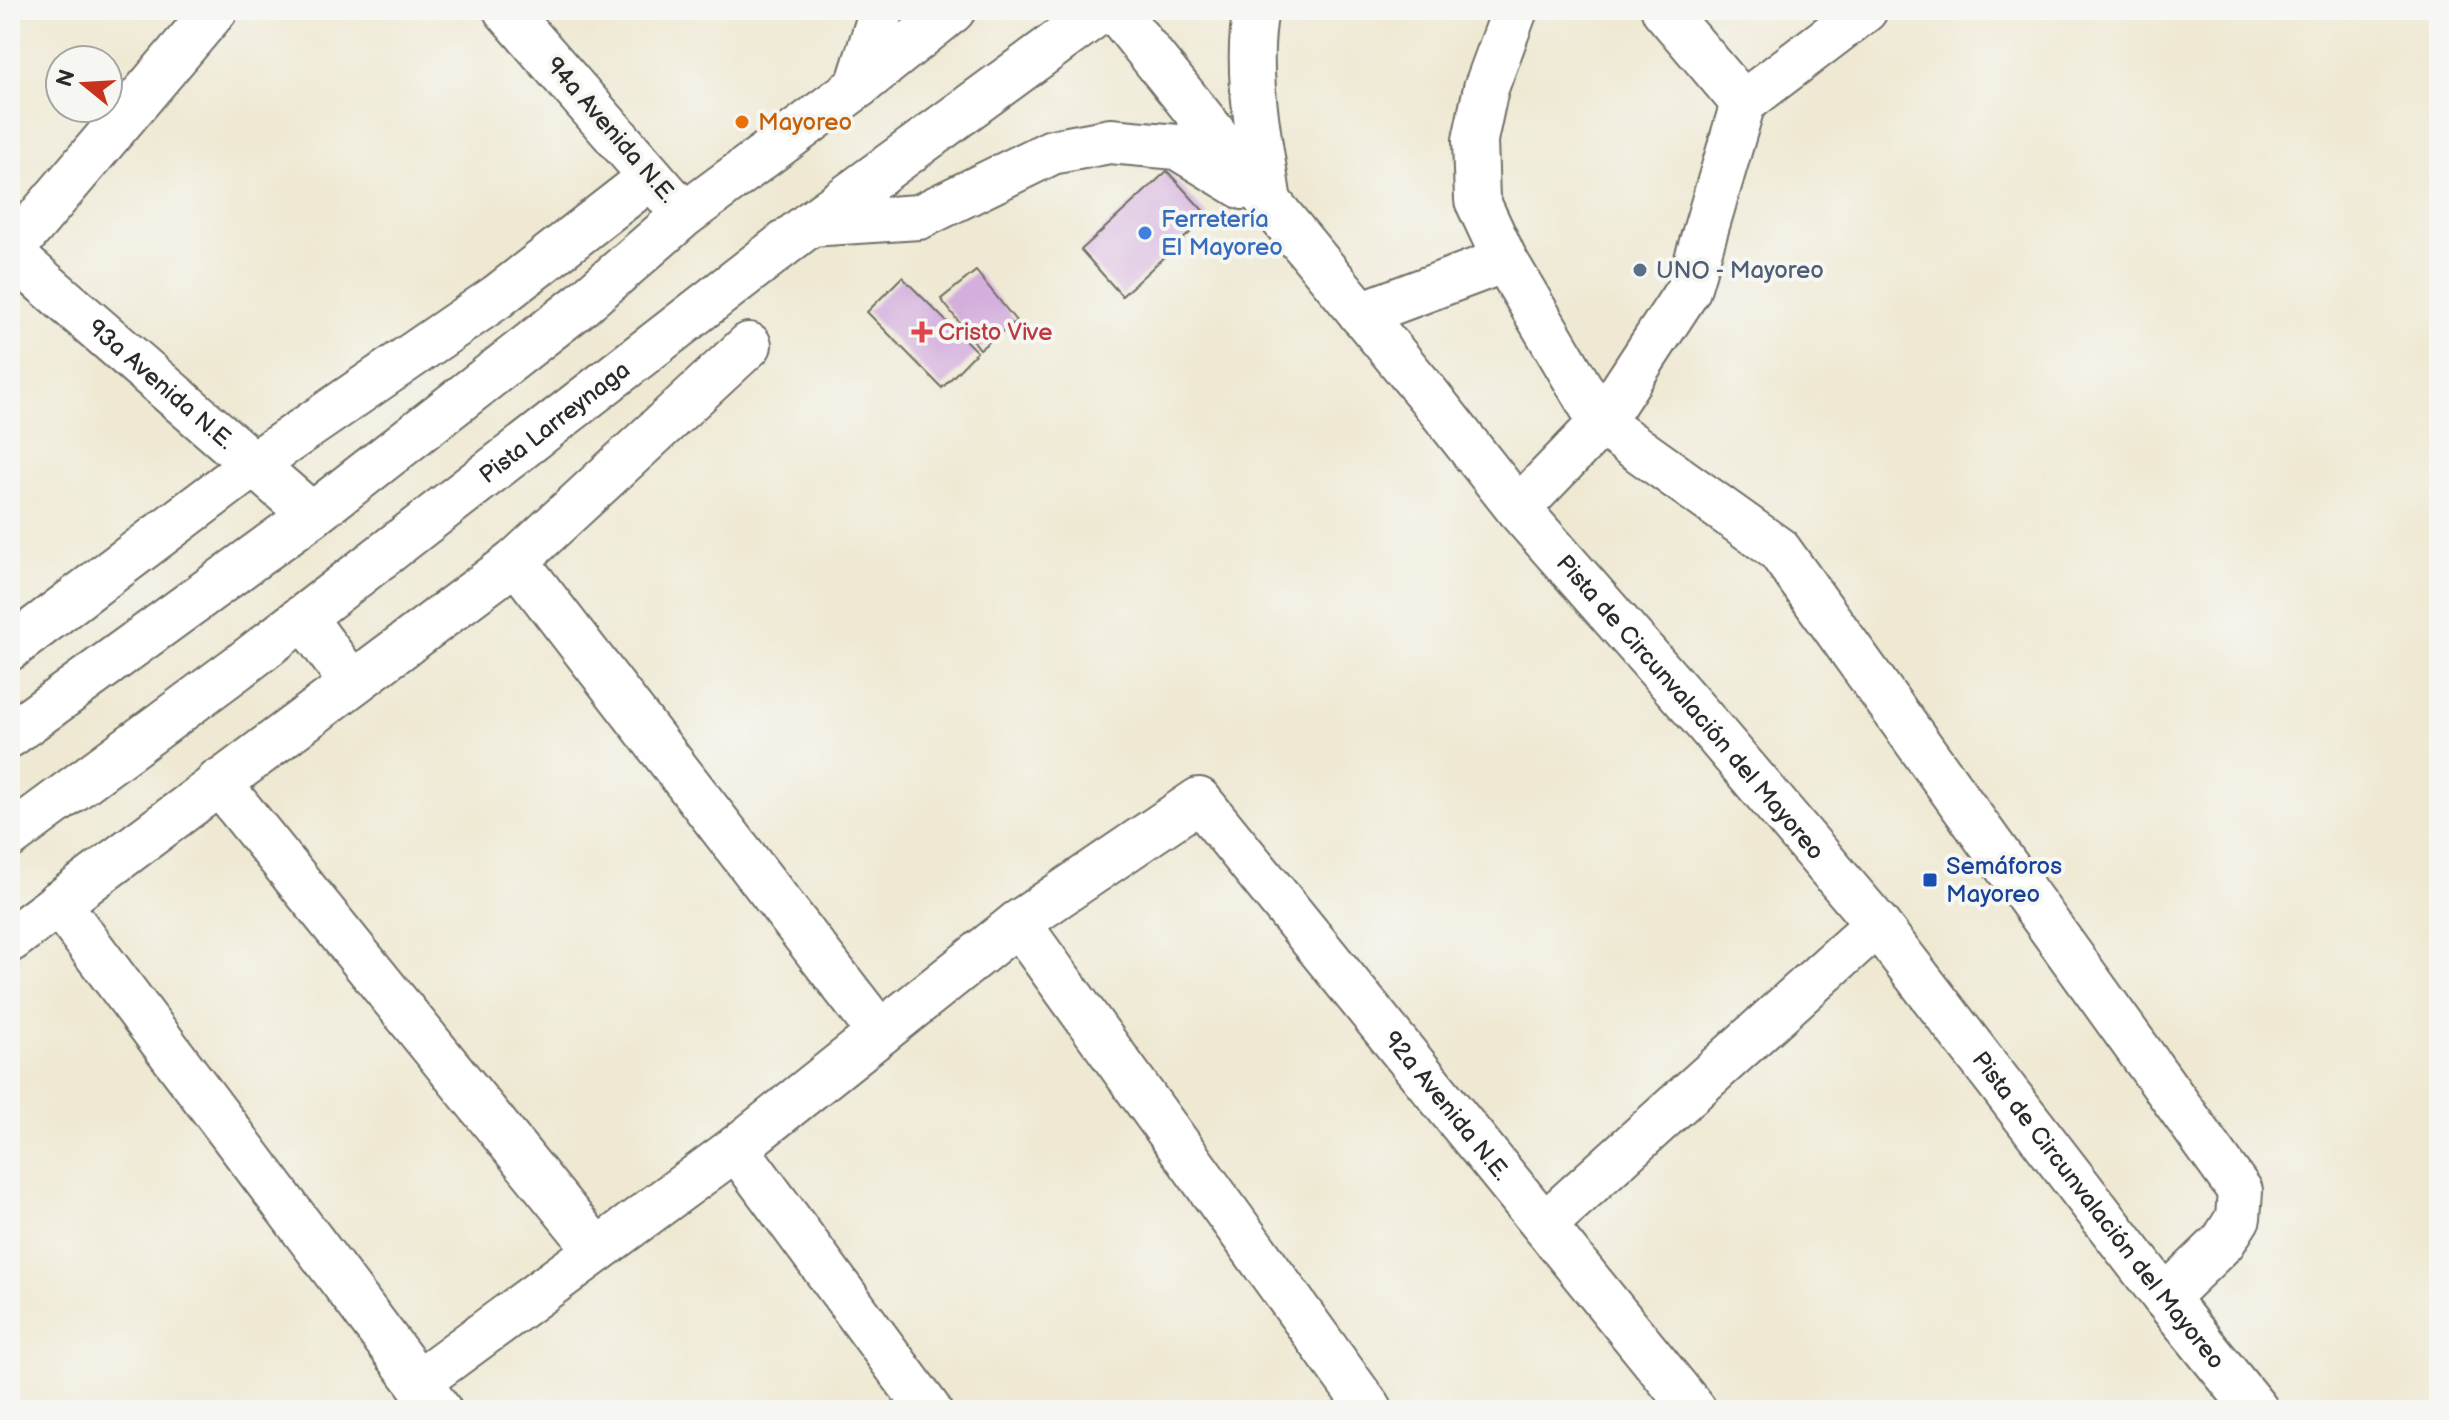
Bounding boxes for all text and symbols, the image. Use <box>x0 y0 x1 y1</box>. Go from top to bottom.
north arrow <box>44 44 124 124</box>
street label: 94a Avenida N.E. <box>540 51 682 209</box>
text: N <box>51 66 82 90</box>
place label: Mayoreo <box>758 108 852 137</box>
marker: Mayoreo <box>733 113 751 131</box>
place label: Ferretería El Mayoreo <box>1161 205 1283 262</box>
marker: Ferretería El Mayoreo <box>1136 224 1154 242</box>
place label: UNO - Mayoreo <box>1656 256 1824 285</box>
marker: UNO - Mayoreo <box>1631 261 1649 279</box>
street label: 93a Avenida N.E. <box>82 313 240 455</box>
place label: Cristo Vive <box>938 318 1052 347</box>
marker: Cristo Vive <box>913 323 931 341</box>
street label: Pista Larreynaga <box>474 355 635 489</box>
street label: Pista de Circunvalación del Mayoreo <box>1550 549 1830 866</box>
place label: Semáforos Mayoreo <box>1946 852 2062 909</box>
marker: Semáforos Mayoreo <box>1921 871 1939 889</box>
street label: 92a Avenida N.E. <box>1378 1025 1516 1186</box>
street label: Pista de Circunvalación del Mayoreo <box>1966 1046 2231 1375</box>

